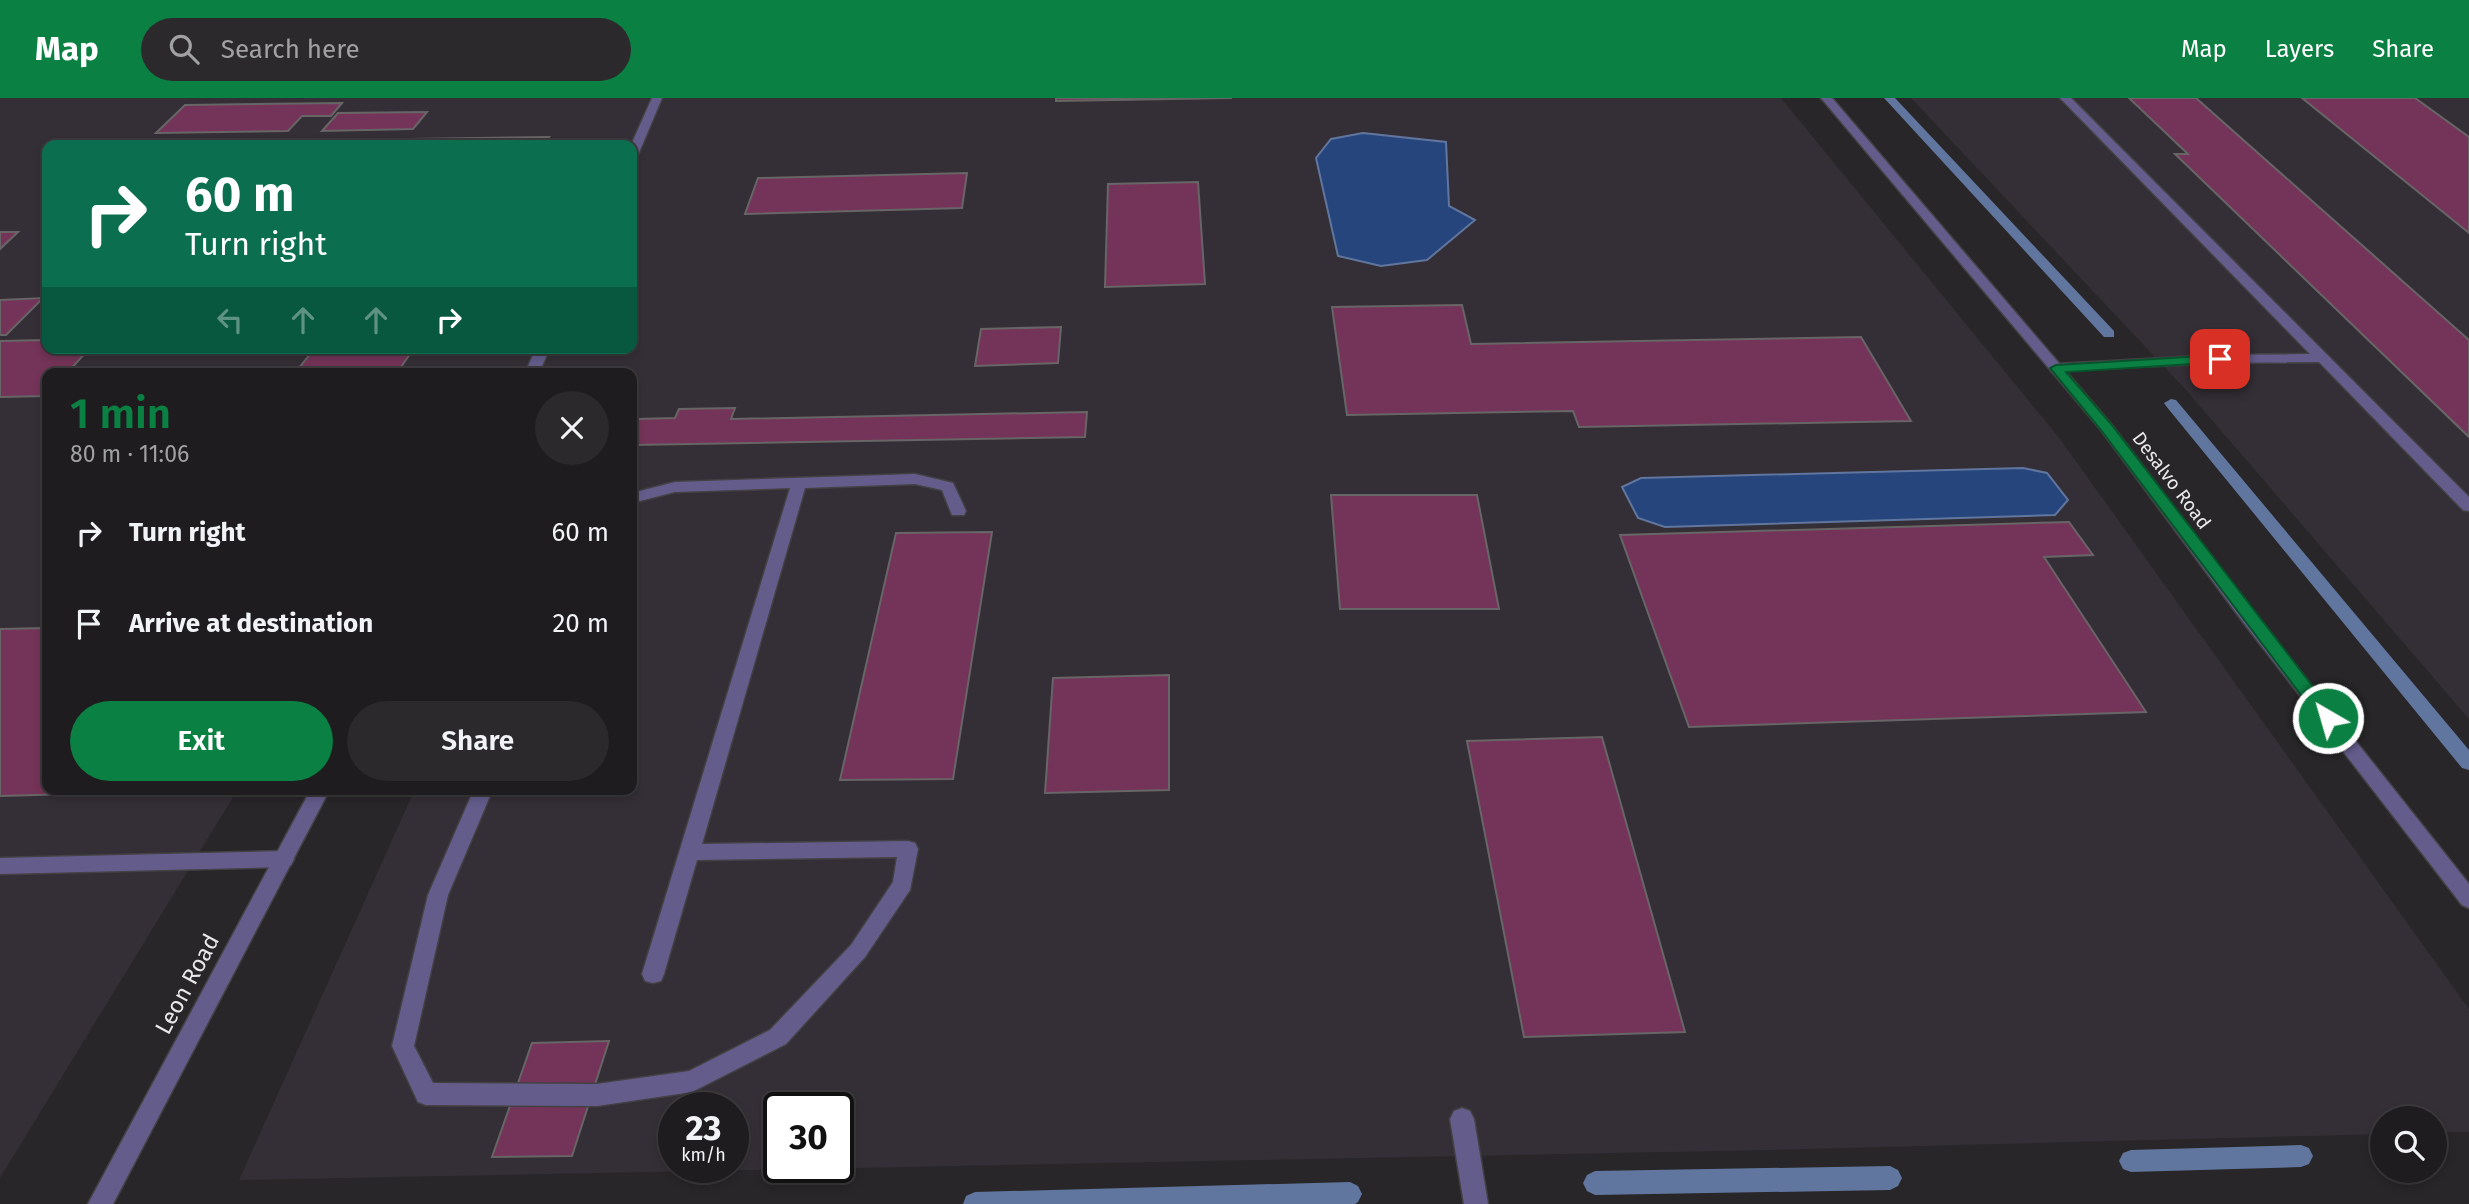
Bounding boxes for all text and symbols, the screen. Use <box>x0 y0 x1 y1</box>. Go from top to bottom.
search box <box>141 18 631 81</box>
text: Map <box>35 29 99 69</box>
icon: search <box>165 30 203 68</box>
text: Search here <box>221 34 360 65</box>
text: Map <box>2181 35 2227 63</box>
text: Layers <box>2265 35 2334 63</box>
text: Share <box>2372 35 2434 63</box>
text: 60 m <box>185 165 294 224</box>
icon: right <box>70 168 161 259</box>
text: Turn right <box>185 225 327 263</box>
icon: left <box>211 301 249 339</box>
icon: ahead <box>284 301 322 339</box>
icon: ahead <box>357 301 395 339</box>
icon: right <box>430 301 468 339</box>
pin <box>2190 329 2250 389</box>
icon: arrive <box>2201 340 2239 378</box>
text: 1 min <box>70 389 171 439</box>
button: close <box>535 391 609 465</box>
street label: Desalvo Road <box>2128 427 2216 534</box>
text: 80 m · 11:06 <box>70 440 189 468</box>
icon: right <box>70 514 108 552</box>
text: Turn right <box>129 517 246 548</box>
text: 60 m <box>551 517 609 548</box>
icon: arrive <box>70 605 108 643</box>
text: Arrive at destination <box>129 608 373 639</box>
text: 20 m <box>552 608 609 639</box>
position arrow <box>2291 681 2365 755</box>
button: Exit <box>70 701 333 781</box>
button: Share <box>347 701 609 781</box>
street label: Leon Road <box>149 929 225 1039</box>
speed limit sign: 30 <box>763 1092 854 1183</box>
map controls <box>2370 1106 2447 1183</box>
button: search <box>2370 1106 2447 1183</box>
text: 23 <box>685 1107 722 1149</box>
text: km/h <box>681 1144 726 1166</box>

